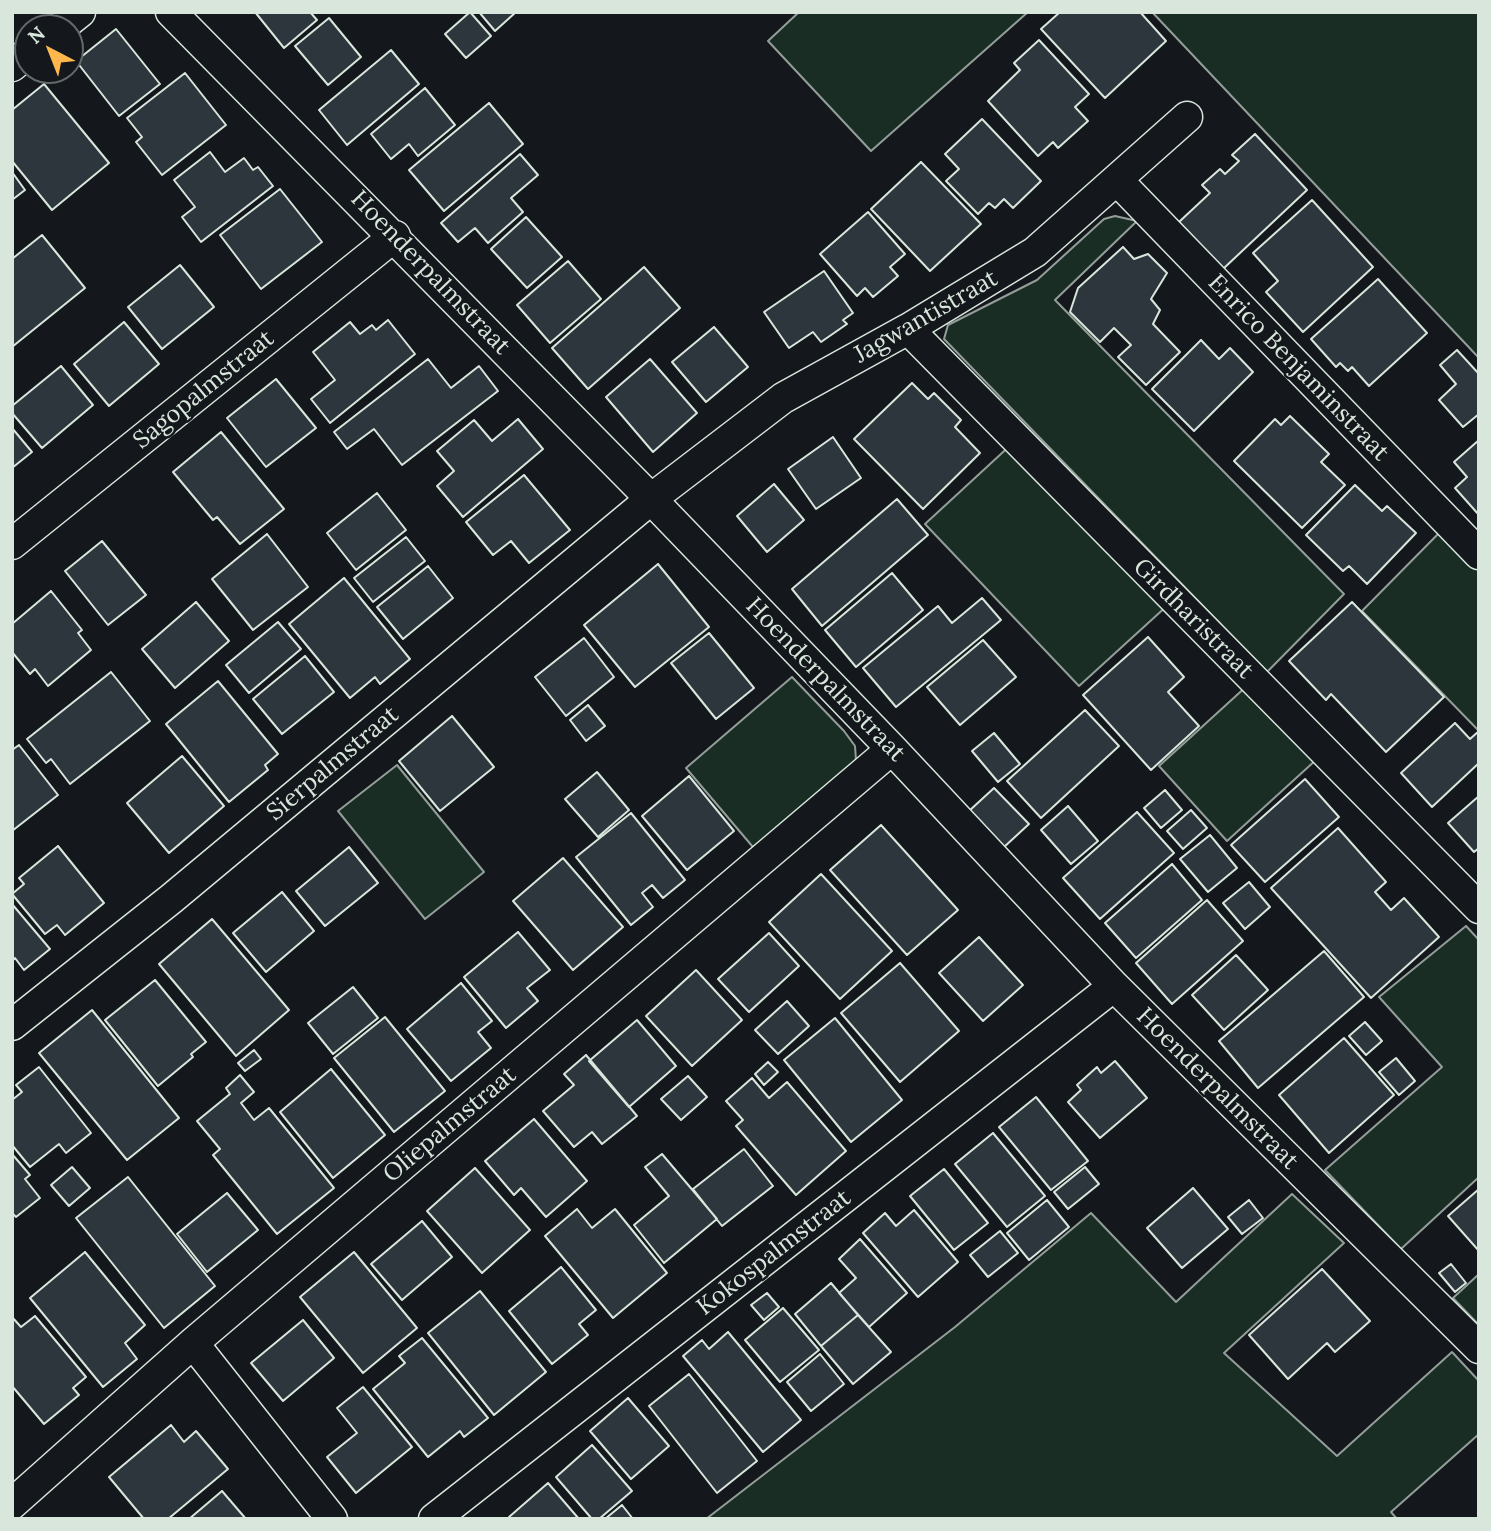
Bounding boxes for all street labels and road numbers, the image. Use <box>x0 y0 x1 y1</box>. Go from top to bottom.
street label: Hoenderpalmstraat <box>344 185 516 361</box>
street label: Jagwantistraat <box>849 264 1003 370</box>
street label: Enrico Benjaminstraat <box>1202 269 1394 467</box>
street label: Sagopalmstraat <box>128 325 280 455</box>
street label: Girdharistraat <box>1127 553 1259 685</box>
street label: Hoenderpalmstraat <box>739 592 911 768</box>
street label: Sierpalmstraat <box>261 701 405 827</box>
street label: Hoenderpalmstraat <box>1130 1002 1304 1176</box>
street label: Oliepalmstraat <box>378 1061 522 1189</box>
street label: Kokospalmstraat <box>691 1184 857 1322</box>

